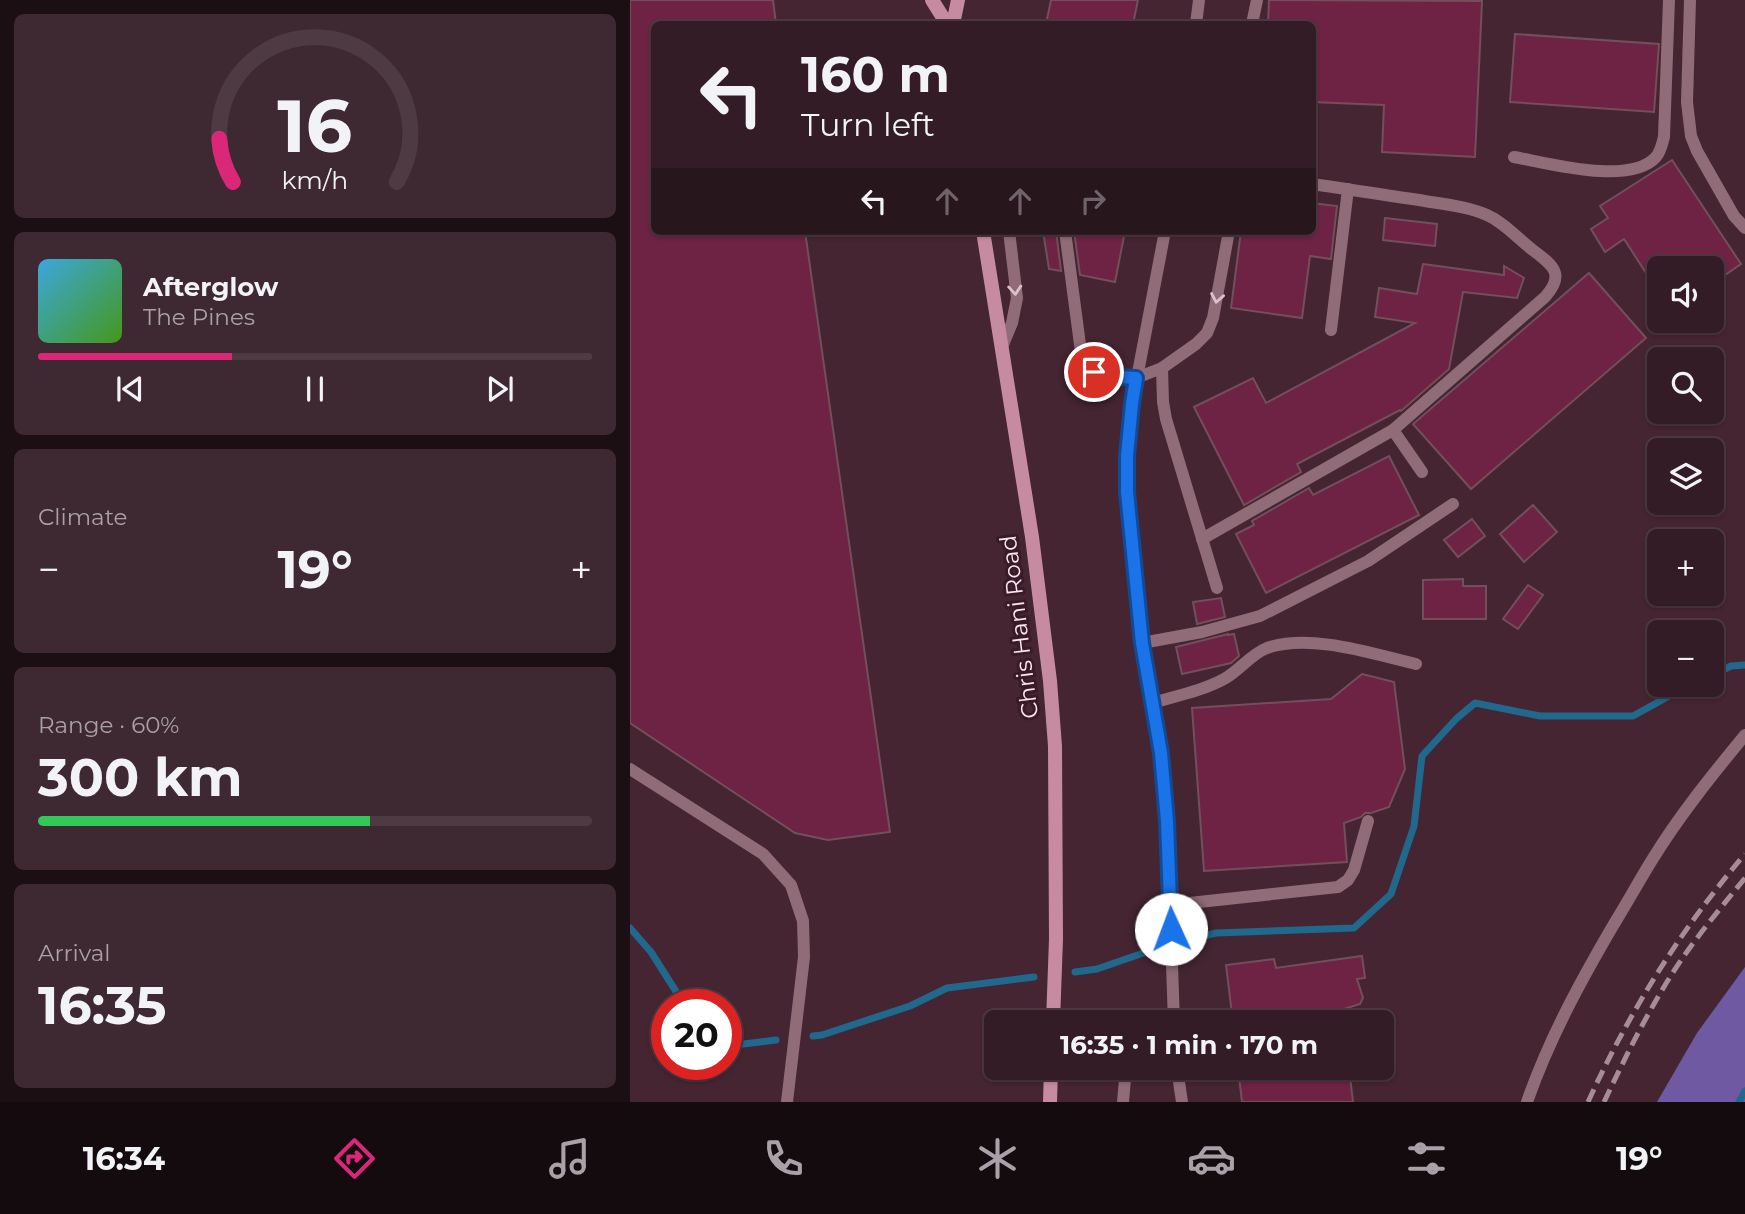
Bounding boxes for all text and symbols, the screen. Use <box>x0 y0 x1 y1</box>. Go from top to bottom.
text: 160 m <box>801 45 950 104</box>
icon: left <box>686 49 777 140</box>
text: 16 <box>278 82 352 170</box>
text: Turn left <box>801 105 935 144</box>
text: km/h <box>282 165 348 195</box>
icon: left <box>855 182 893 220</box>
icon: ahead <box>928 182 966 220</box>
icon: ahead <box>1001 182 1039 220</box>
icon: right <box>1074 182 1112 220</box>
map controls <box>1647 256 1724 697</box>
button: sound <box>1647 256 1724 333</box>
text: Afterglow <box>143 271 278 303</box>
one-way arrow <box>1008 285 1023 296</box>
one-way arrow <box>1210 292 1225 304</box>
text: The Pines <box>143 303 255 331</box>
pin <box>1064 342 1124 402</box>
button: search <box>1647 347 1724 424</box>
icon: arrive <box>1075 353 1113 391</box>
icon: previous <box>111 370 149 408</box>
icon: pause <box>296 370 334 408</box>
icon: next <box>481 370 519 408</box>
button: layers <box>1647 438 1724 515</box>
text: Climate <box>38 503 127 531</box>
button: + <box>1647 529 1724 606</box>
street label: Chris Hani Road <box>994 534 1044 720</box>
text: 19° <box>277 538 353 601</box>
text: − <box>38 546 60 593</box>
text: + <box>570 546 592 593</box>
button: − <box>1647 620 1724 697</box>
text: Range · 60% <box>38 711 179 739</box>
text: 300 km <box>38 746 243 809</box>
position arrow <box>1134 892 1208 966</box>
text: Arrival <box>38 939 111 967</box>
text: 16:35 <box>38 974 166 1037</box>
speed limit sign: 20 <box>651 989 742 1080</box>
text: 16:35 · 1 min · 170 m <box>1060 1029 1318 1061</box>
icon: directions <box>330 1134 379 1183</box>
icon: music <box>545 1134 594 1183</box>
icon: phone <box>759 1134 808 1183</box>
icon: climate <box>973 1134 1022 1183</box>
icon: car <box>1187 1134 1236 1183</box>
icon: filters <box>1402 1134 1451 1183</box>
text: 16:34 <box>83 1139 165 1178</box>
text: 19° <box>1616 1139 1662 1178</box>

